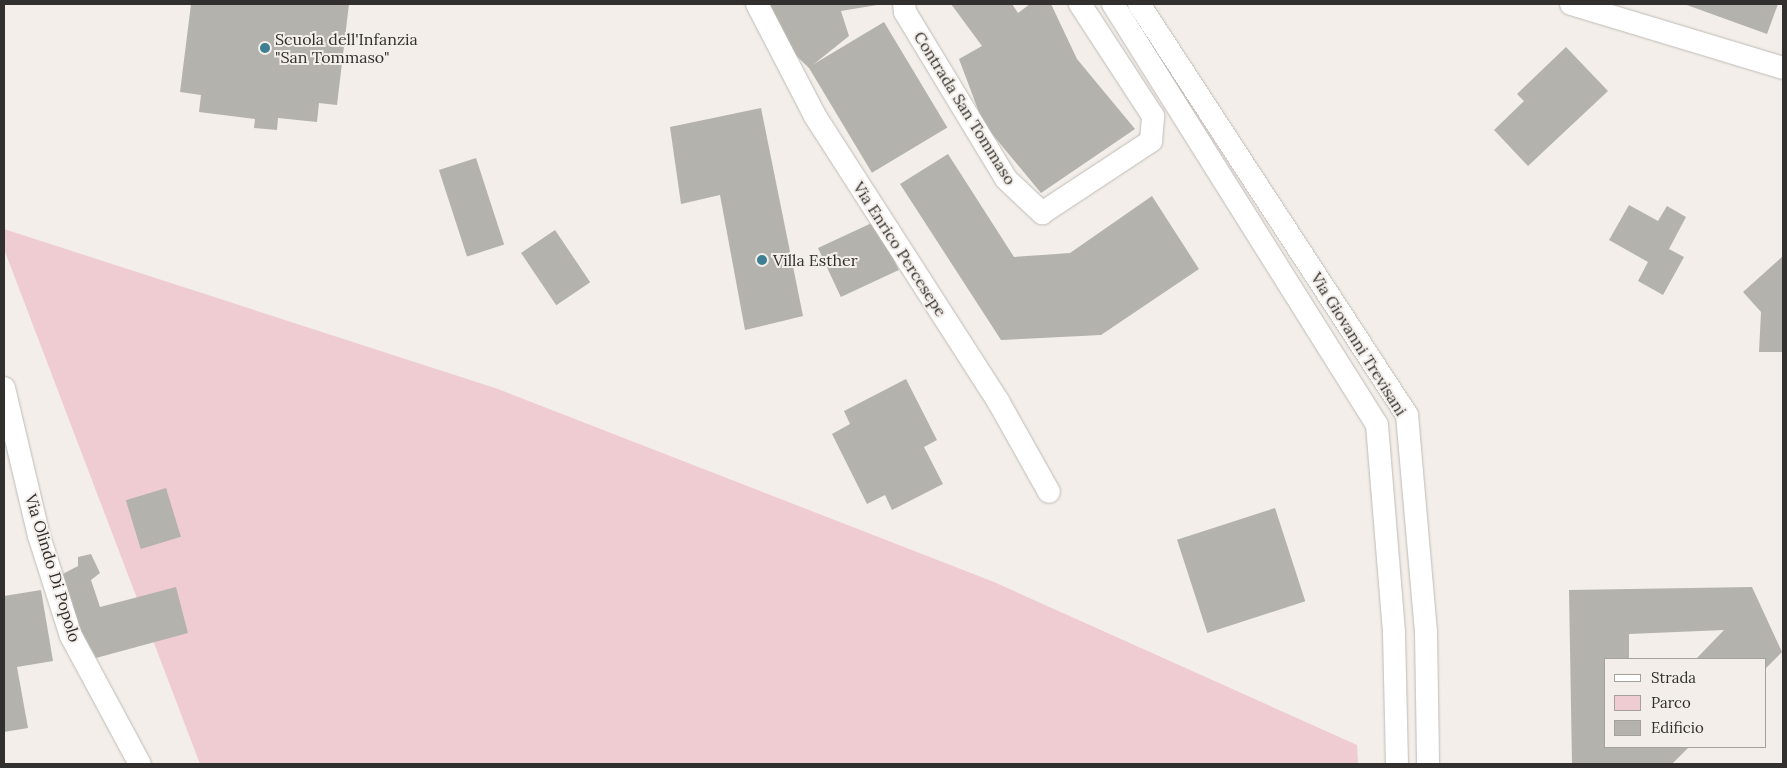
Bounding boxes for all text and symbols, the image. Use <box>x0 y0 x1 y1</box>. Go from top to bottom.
street label: Contrada San Tommaso <box>910 28 1020 188</box>
place label: Scuola dell'Infanzia "San Tommaso" <box>275 29 418 67</box>
marker: Scuola dell'Infanzia "San Tommaso" <box>259 42 271 54</box>
street label: Via Enrico Percesepe <box>849 178 951 320</box>
place label: Villa Esther <box>773 250 858 270</box>
marker: Villa Esther <box>755 253 769 267</box>
street label: Via Giovanni Trevisani <box>1307 269 1411 419</box>
street label: Via Olindo Di Popolo <box>21 492 85 644</box>
legend <box>1604 658 1767 748</box>
text: Strada <box>1651 668 1696 687</box>
text: Parco <box>1651 693 1691 712</box>
text: Edificio <box>1651 718 1704 737</box>

